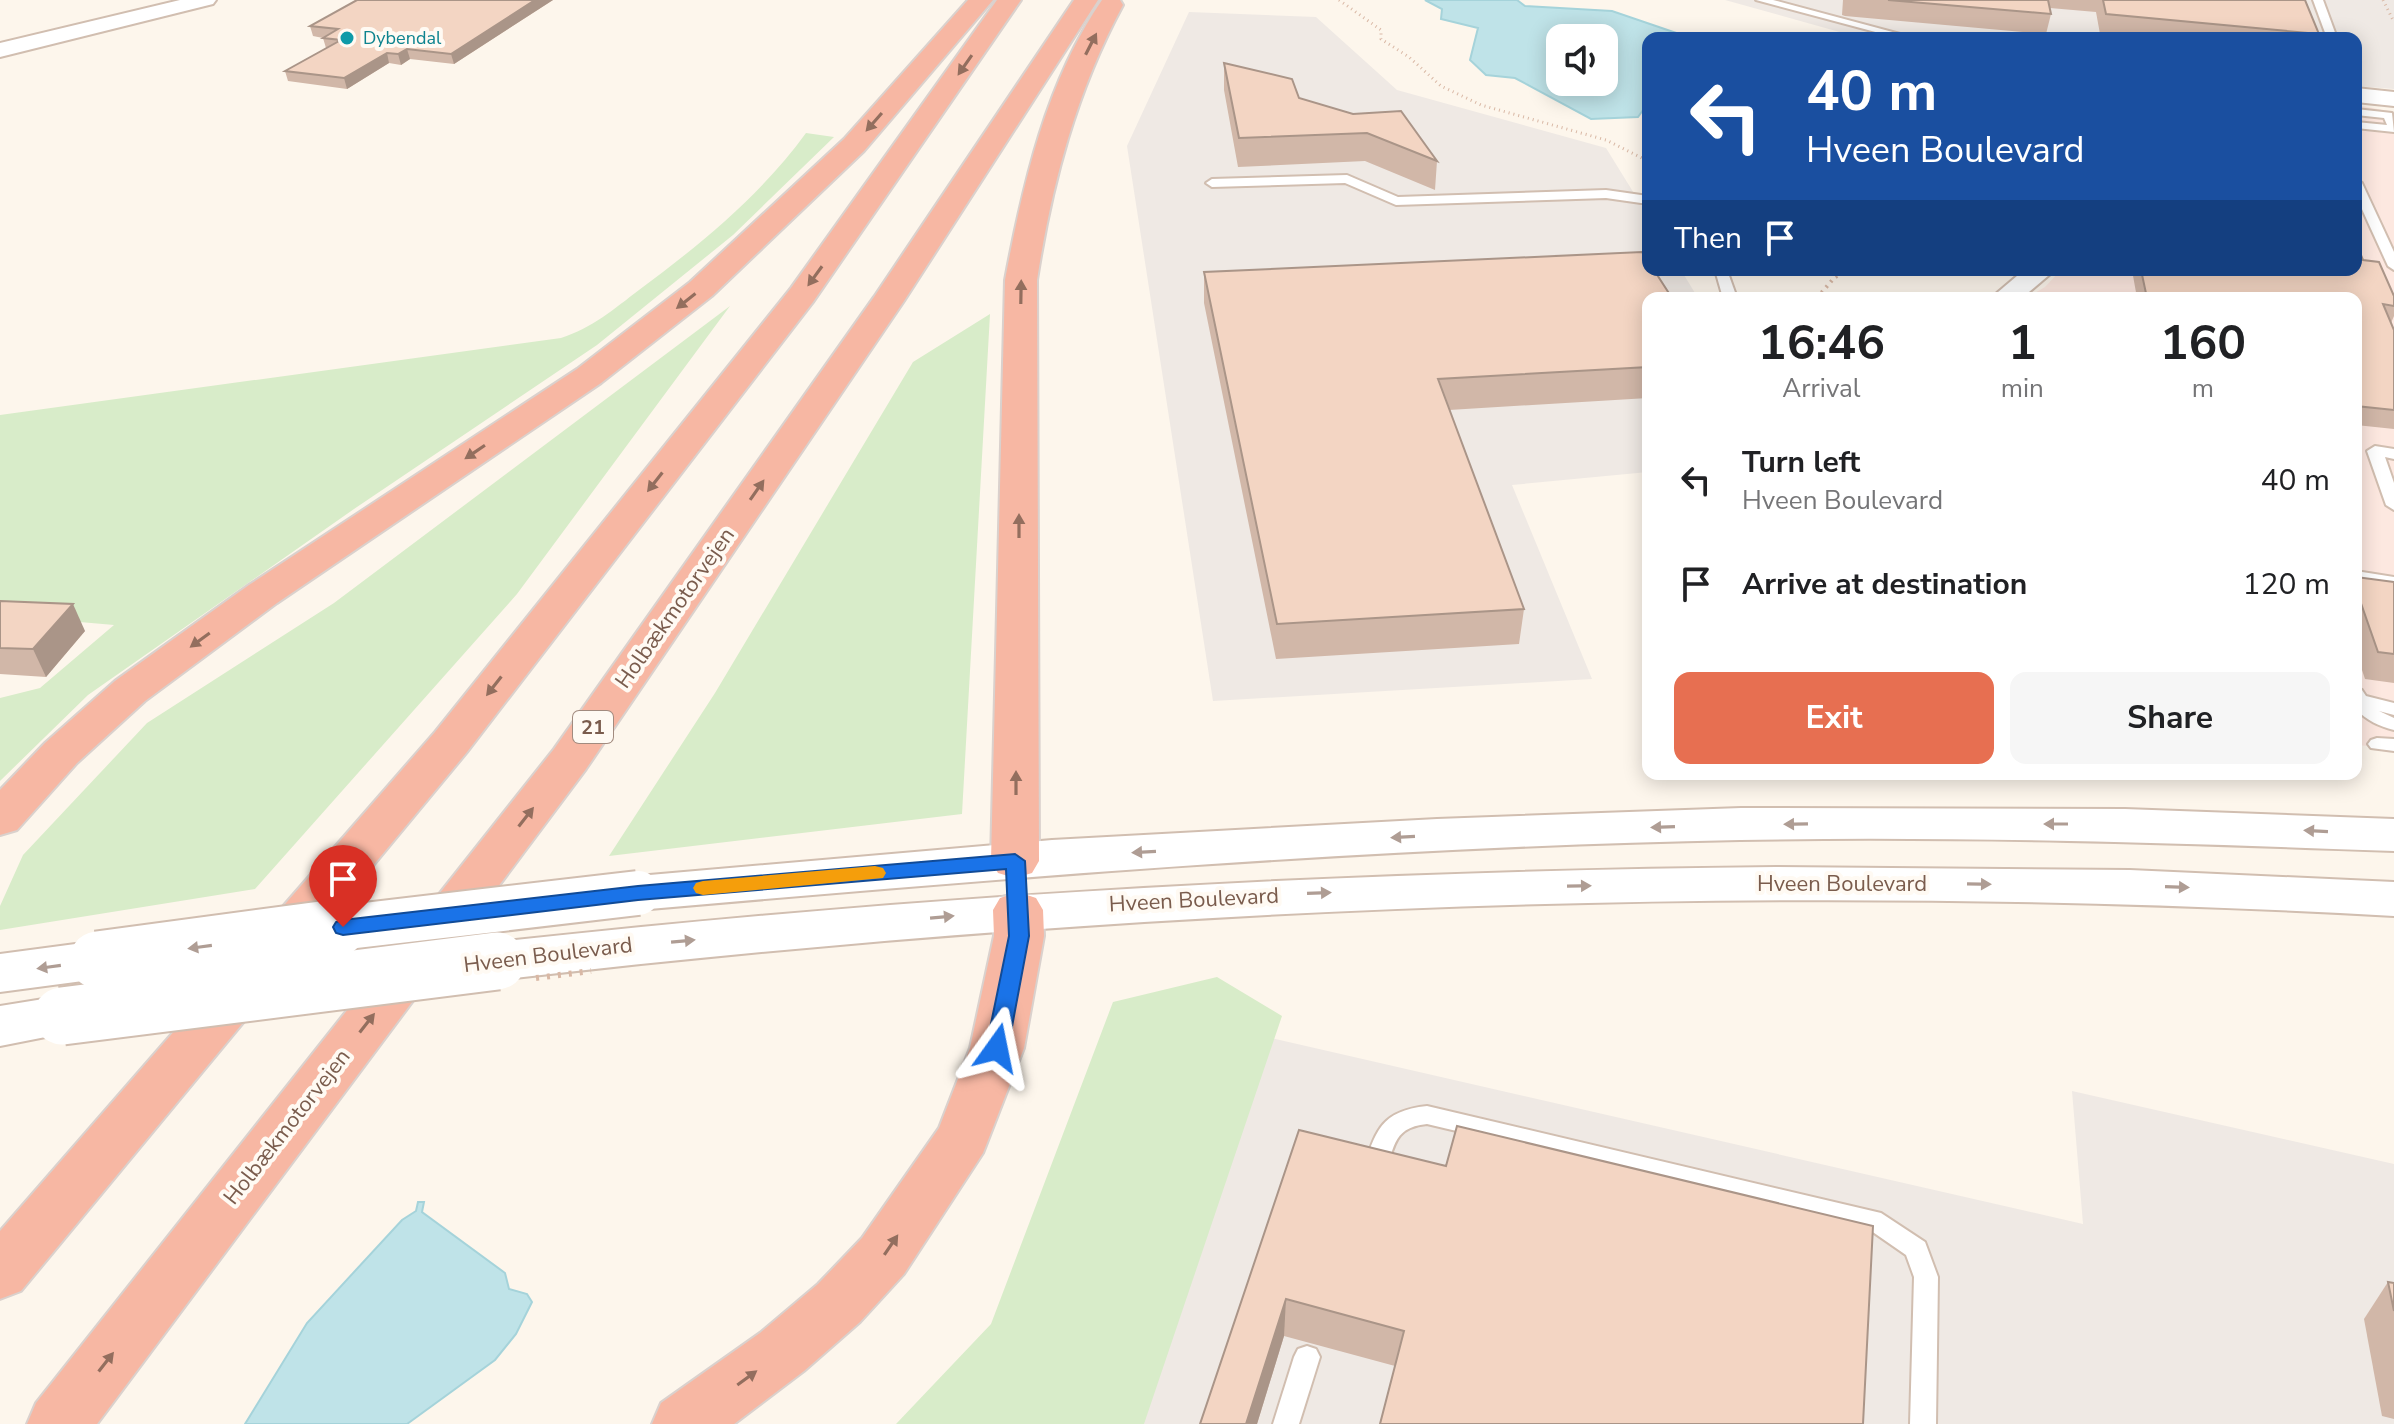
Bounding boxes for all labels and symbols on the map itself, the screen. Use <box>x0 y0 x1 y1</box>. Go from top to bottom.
place label: Dybendal <box>363 26 442 50</box>
marker: Dybendal <box>338 29 356 47</box>
one-way arrow <box>1085 32 1098 55</box>
one-way arrow <box>958 54 974 75</box>
one-way arrow <box>866 111 883 131</box>
one-way arrow <box>808 266 823 287</box>
one-way arrow <box>1015 279 1028 304</box>
one-way arrow <box>676 292 696 308</box>
one-way arrow <box>464 444 485 459</box>
one-way arrow <box>647 472 664 492</box>
one-way arrow <box>749 480 764 501</box>
one-way arrow <box>1013 513 1025 538</box>
street label: Holbækmotorvejen <box>608 522 742 694</box>
one-way arrow <box>189 632 211 648</box>
one-way arrow <box>487 676 503 696</box>
road number: 21 <box>573 711 613 743</box>
one-way arrow <box>1010 770 1022 795</box>
one-way arrow <box>517 807 533 827</box>
one-way arrow <box>1783 817 1808 830</box>
one-way arrow <box>2043 818 2068 830</box>
one-way arrow <box>1650 820 1675 833</box>
one-way arrow <box>2303 824 2328 837</box>
one-way arrow <box>1390 830 1415 843</box>
pin <box>309 845 377 927</box>
one-way arrow <box>1131 845 1156 858</box>
street label: Hveen Boulevard <box>1757 869 1927 899</box>
one-way arrow <box>1967 877 1992 890</box>
one-way arrow <box>1567 880 1592 892</box>
street label: Hveen Boulevard <box>1108 881 1280 919</box>
one-way arrow <box>2165 881 2190 894</box>
one-way arrow <box>1307 887 1332 900</box>
one-way arrow <box>930 910 955 923</box>
street label: Hveen Boulevard <box>462 930 634 980</box>
one-way arrow <box>671 934 696 947</box>
one-way arrow <box>187 941 212 954</box>
one-way arrow <box>36 961 61 974</box>
position arrow <box>955 1006 1039 1090</box>
one-way arrow <box>359 1013 375 1033</box>
street label: Holbækmotorvejen <box>217 1043 357 1211</box>
one-way arrow <box>883 1234 897 1256</box>
one-way arrow <box>98 1352 114 1372</box>
one-way arrow <box>736 1371 757 1386</box>

